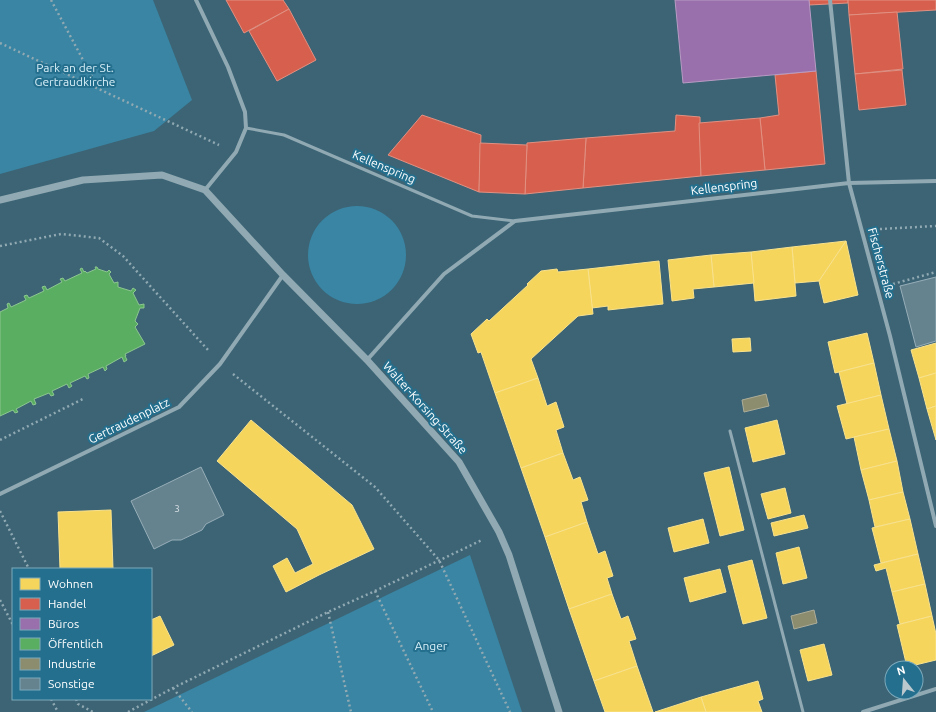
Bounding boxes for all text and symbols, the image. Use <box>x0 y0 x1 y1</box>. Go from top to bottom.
park label: Park an der St. Gertraudkirche <box>35 61 116 88</box>
street label: Kellenspring <box>351 147 418 186</box>
street label: Kellenspring <box>690 176 758 197</box>
street label: Fischerstraße <box>866 226 897 300</box>
street label: Walter-Korsing-Straße <box>381 359 470 456</box>
street label: Gertraudenplatz <box>86 395 172 446</box>
house number: 3 <box>174 503 180 514</box>
legend <box>12 568 152 700</box>
text: Wohnen <box>48 577 93 590</box>
text: Handel <box>48 597 86 610</box>
text: Büros <box>48 617 79 630</box>
text: Öffentlich <box>48 637 103 650</box>
park label: Anger <box>415 639 448 652</box>
text: Industrie <box>48 657 96 670</box>
north arrow <box>884 660 924 700</box>
text: N <box>895 663 907 677</box>
text: Sonstige <box>48 677 95 690</box>

